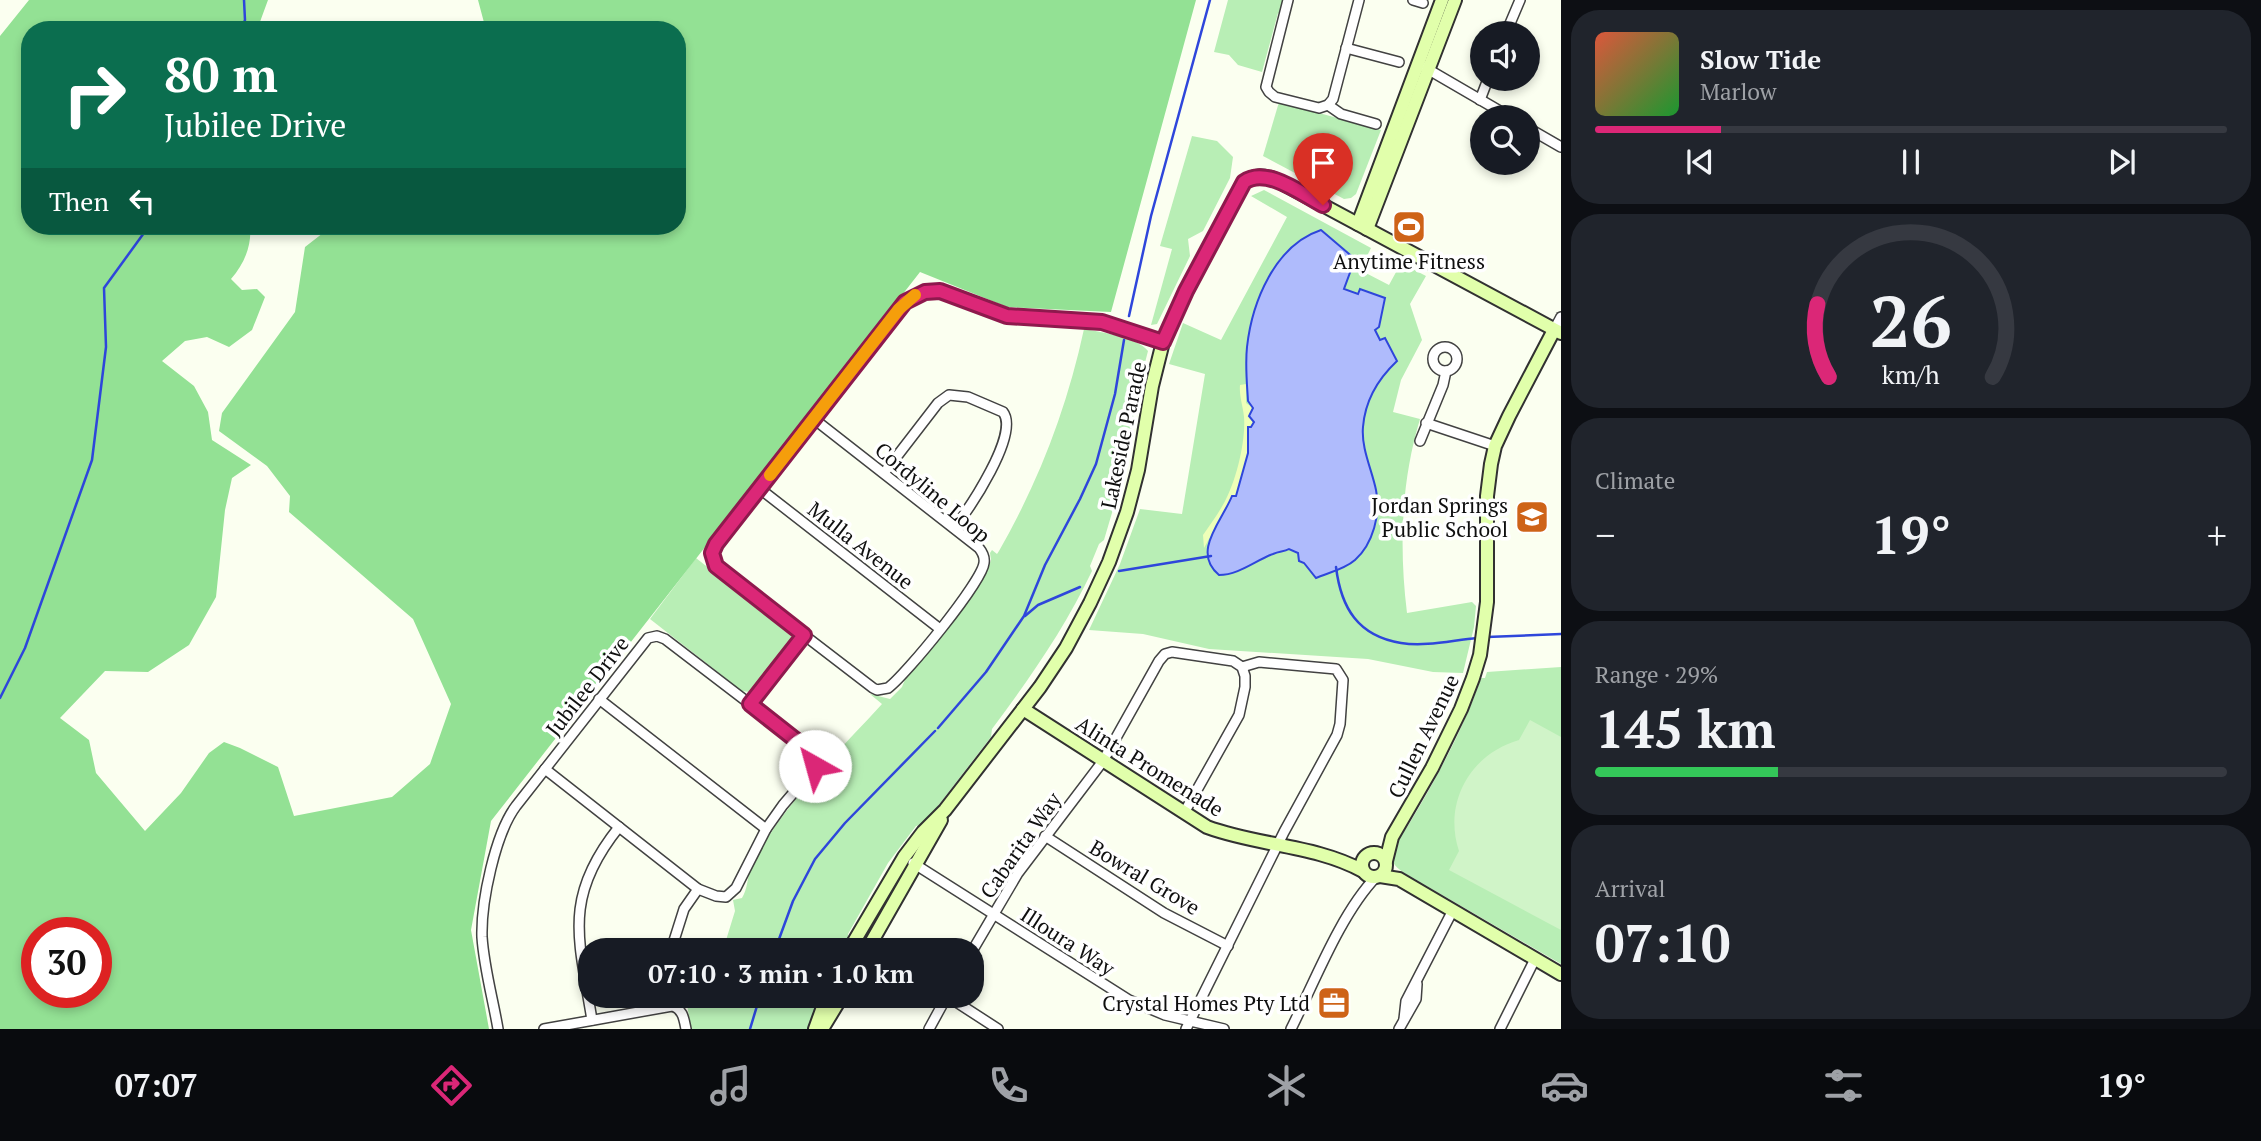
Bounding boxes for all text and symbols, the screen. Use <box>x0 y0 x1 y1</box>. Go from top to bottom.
map controls <box>1470 21 1540 175</box>
button: sound <box>1470 21 1540 91</box>
text: 80 m <box>164 41 278 106</box>
text: Slow Tide <box>1700 42 1821 76</box>
icon: right <box>49 49 140 140</box>
text: Marlow <box>1700 76 1777 107</box>
text: Jubilee Drive <box>164 104 346 146</box>
button: search <box>1470 105 1540 175</box>
pin <box>1293 133 1353 205</box>
icon: previous <box>1681 143 1719 181</box>
icon: pause <box>1892 143 1930 181</box>
icon: next <box>2103 143 2141 181</box>
icon: arrive <box>1304 144 1342 182</box>
icon: left <box>123 182 161 220</box>
text: Then <box>49 184 109 218</box>
sports icon: Anytime Fitness <box>1390 208 1428 246</box>
place label: Anytime Fitness <box>1333 247 1485 275</box>
text: 26 <box>1870 271 1952 368</box>
text: km/h <box>1882 357 1940 390</box>
street label: Lakeside Parade <box>1094 359 1152 511</box>
street label: Cordyline Loop <box>869 436 997 549</box>
text: Climate <box>1595 465 1675 496</box>
place label: Jordan Springs Public School <box>1371 491 1508 543</box>
street label: Mulla Avenue <box>802 495 920 595</box>
school or university icon: Jordan Springs Public School <box>1513 498 1551 536</box>
text: 19° <box>1871 500 1951 569</box>
text: − <box>1595 510 1615 560</box>
text: + <box>2207 510 2227 560</box>
street label: Jubilee Drive <box>539 630 635 742</box>
text: Range · 29% <box>1595 659 1718 690</box>
street label: Cullen Avenue <box>1381 669 1465 803</box>
text: 145 km <box>1595 694 1776 763</box>
street label: Alinta Promenade <box>1071 709 1229 823</box>
position arrow <box>778 729 852 803</box>
street label: Cabarita Way <box>973 786 1067 904</box>
street label: Bowral Grove <box>1085 833 1205 921</box>
text: Arrival <box>1595 873 1666 904</box>
street label: Illoura Way <box>1016 900 1121 982</box>
text: 07:10 <box>1595 908 1730 977</box>
speed limit sign: 30 <box>21 917 112 1008</box>
text: 07:10 · 3 min · 1.0 km <box>648 956 914 990</box>
office icon: Crystal Homes Pty Ltd <box>1315 984 1353 1022</box>
place label: Crystal Homes Pty Ltd <box>1102 989 1310 1017</box>
icon: directions <box>427 1061 476 1110</box>
icon: music <box>706 1061 755 1110</box>
icon: phone <box>984 1061 1033 1110</box>
icon: climate <box>1262 1061 1311 1110</box>
icon: car <box>1540 1061 1589 1110</box>
icon: filters <box>1819 1061 1868 1110</box>
text: 07:07 <box>115 1064 198 1106</box>
text: 19° <box>2097 1064 2146 1106</box>

